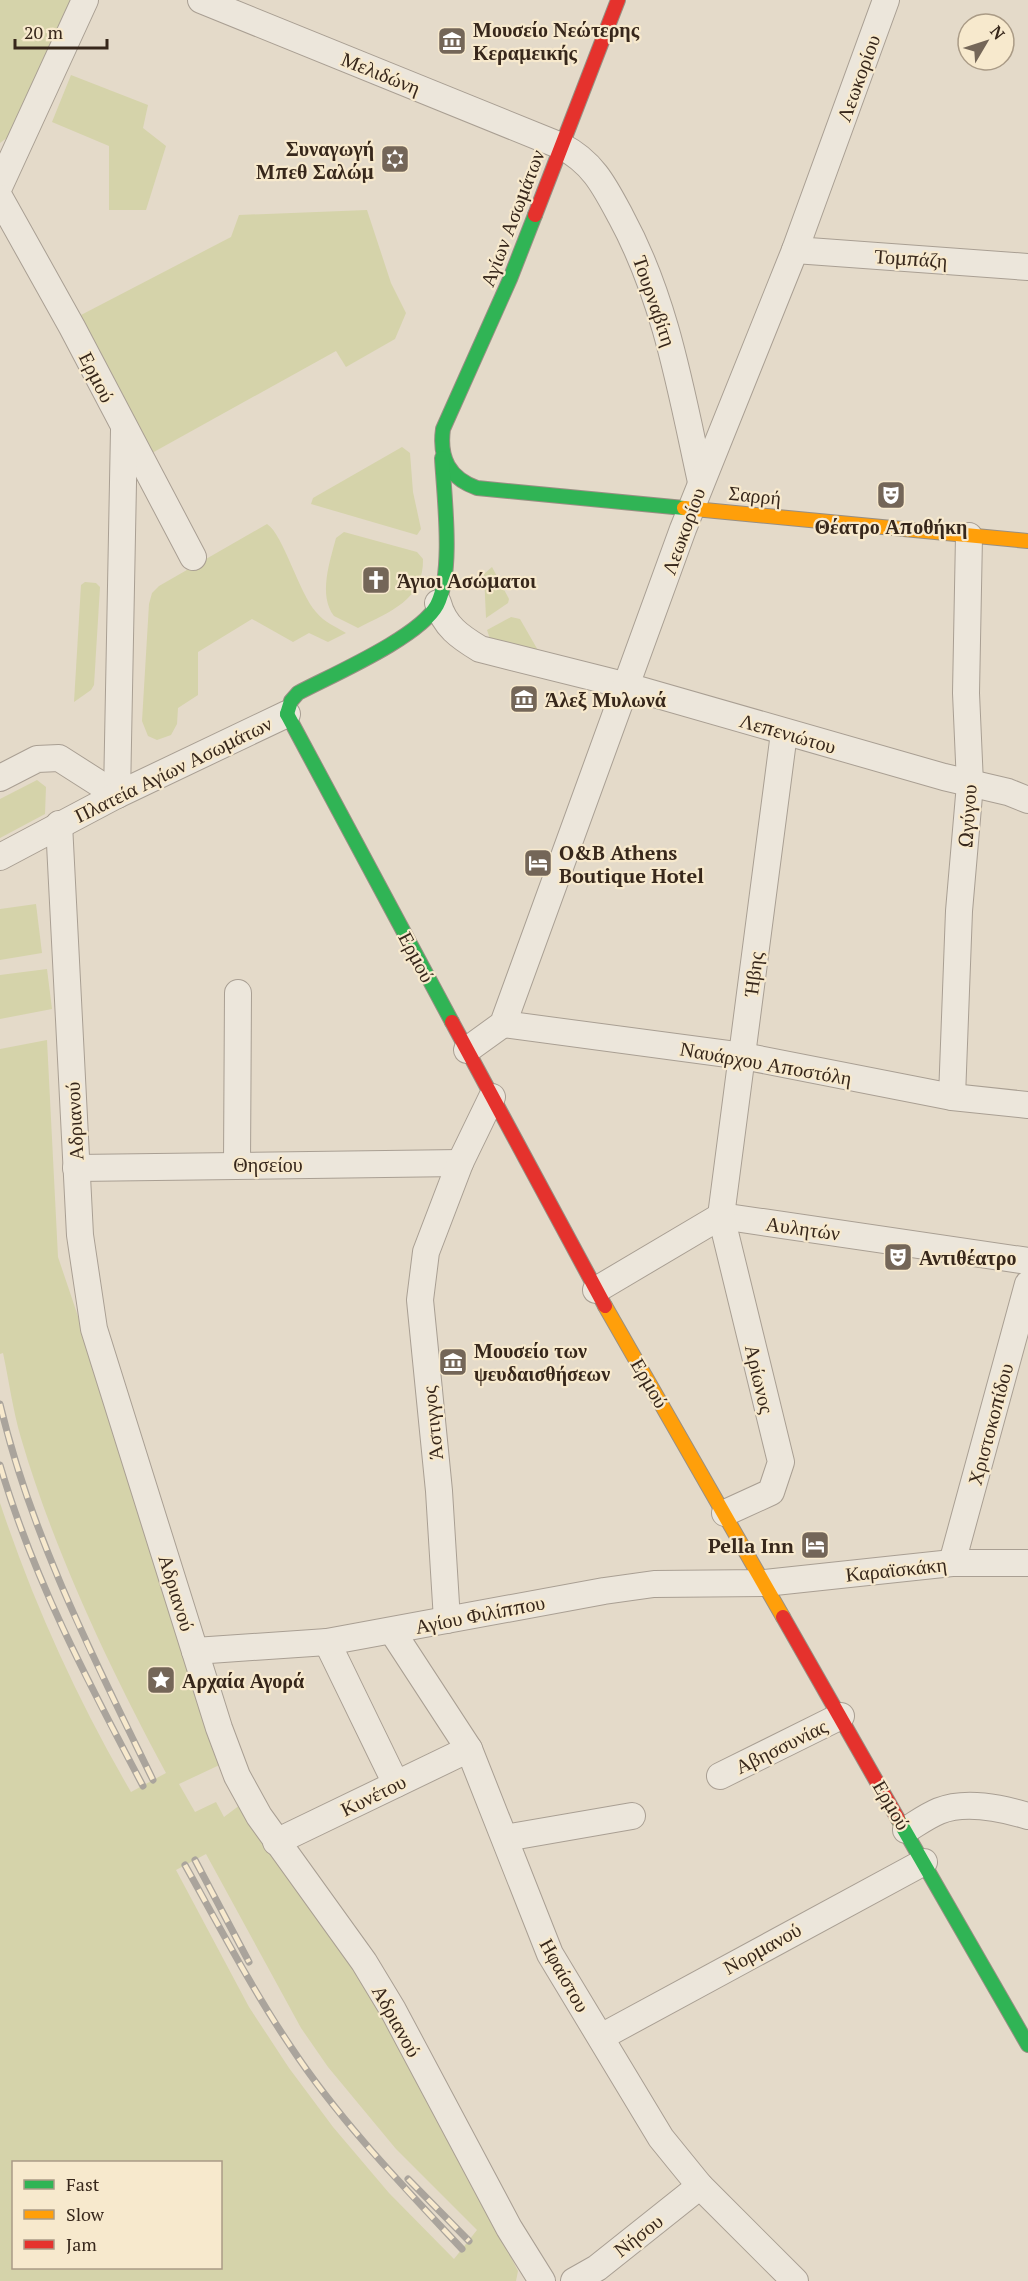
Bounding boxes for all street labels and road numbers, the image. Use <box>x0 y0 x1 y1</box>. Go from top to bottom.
street label: Λεωκορίου <box>830 31 886 125</box>
street label: Μελιδώνη <box>337 45 425 101</box>
street label: Αγίων Ασωμάτων <box>473 145 551 291</box>
street label: Τομπάζη <box>874 242 948 274</box>
street label: Τουρναβίτη <box>627 252 683 350</box>
street label: Ερμού <box>73 347 121 407</box>
street label: Σαρρή <box>727 479 783 511</box>
street label: Λεωκορίου <box>655 484 711 578</box>
street label: Λεπενιώτου <box>737 706 839 760</box>
street label: Πλατεία Αγίων Ασωμάτων <box>70 709 276 829</box>
street label: Ωγύγου <box>951 783 983 849</box>
street label: Ερμού <box>392 927 442 987</box>
street label: Ήβης <box>737 950 769 999</box>
street label: Ναυάρχου Αποστόλη <box>678 1035 854 1091</box>
street label: Αδριανού <box>58 1081 90 1161</box>
street label: Θησείου <box>233 1151 303 1178</box>
street label: Αυλητών <box>764 1209 842 1247</box>
street label: Αρίωνος <box>739 1342 781 1416</box>
street label: Ερμού <box>625 1353 675 1413</box>
street label: Χριστοκοπίδου <box>961 1360 1019 1488</box>
street label: Άστιγγος <box>415 1385 449 1461</box>
street label: Καραϊσκάκη <box>844 1550 948 1588</box>
street label: Αδριανού <box>153 1551 201 1635</box>
street label: Αγίου Φιλίππου <box>413 1588 547 1640</box>
street label: Αβησσυνίας <box>730 1712 832 1780</box>
street label: Κυνέτου <box>336 1768 410 1822</box>
street label: Ερμού <box>867 1775 917 1835</box>
street label: Νορμανού <box>718 1915 806 1980</box>
street label: Ηφαίστου <box>534 1933 596 2017</box>
street label: Αδριανού <box>366 1980 428 2062</box>
street label: Νήσου <box>608 2207 668 2263</box>

